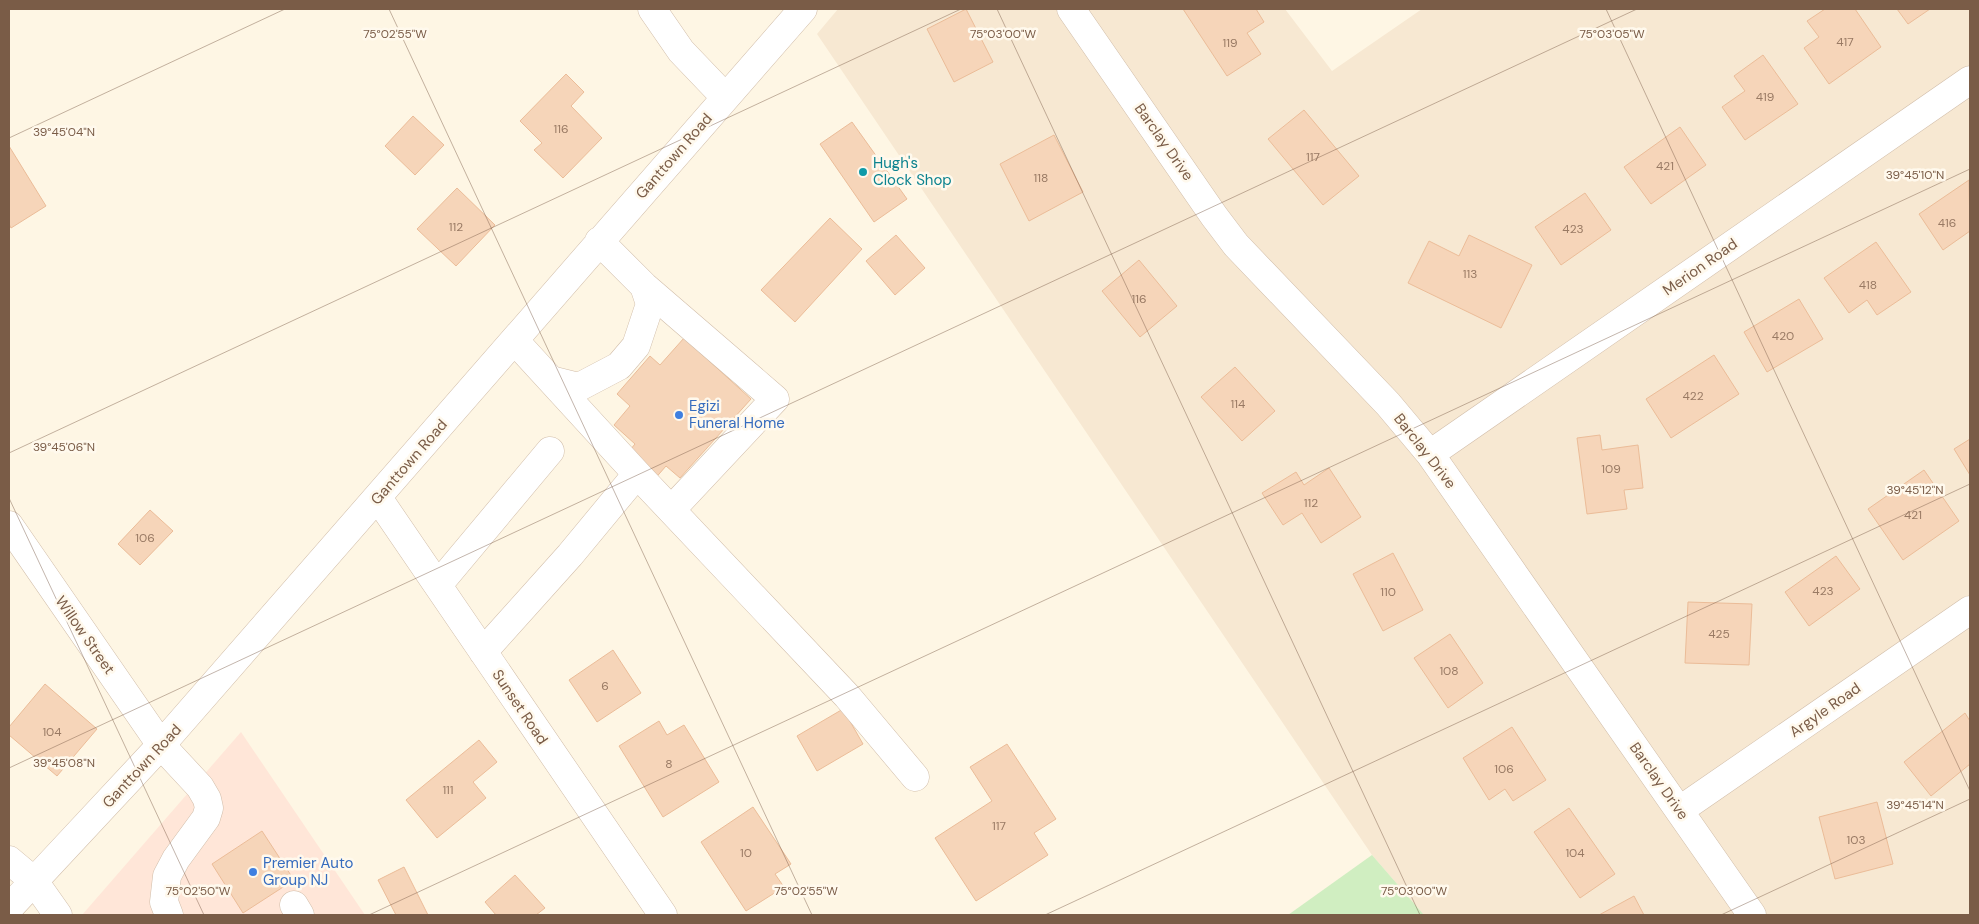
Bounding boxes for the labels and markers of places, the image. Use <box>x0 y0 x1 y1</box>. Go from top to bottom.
place label: Hugh's Clock Shop <box>873 153 952 190</box>
marker: Hugh's Clock Shop <box>857 166 869 178</box>
place label: Egizi Funeral Home <box>689 396 785 433</box>
marker: Egizi Funeral Home <box>673 409 685 421</box>
place label: Premier Auto Group NJ <box>263 853 354 890</box>
marker: Premier Auto Group NJ <box>247 866 259 878</box>

